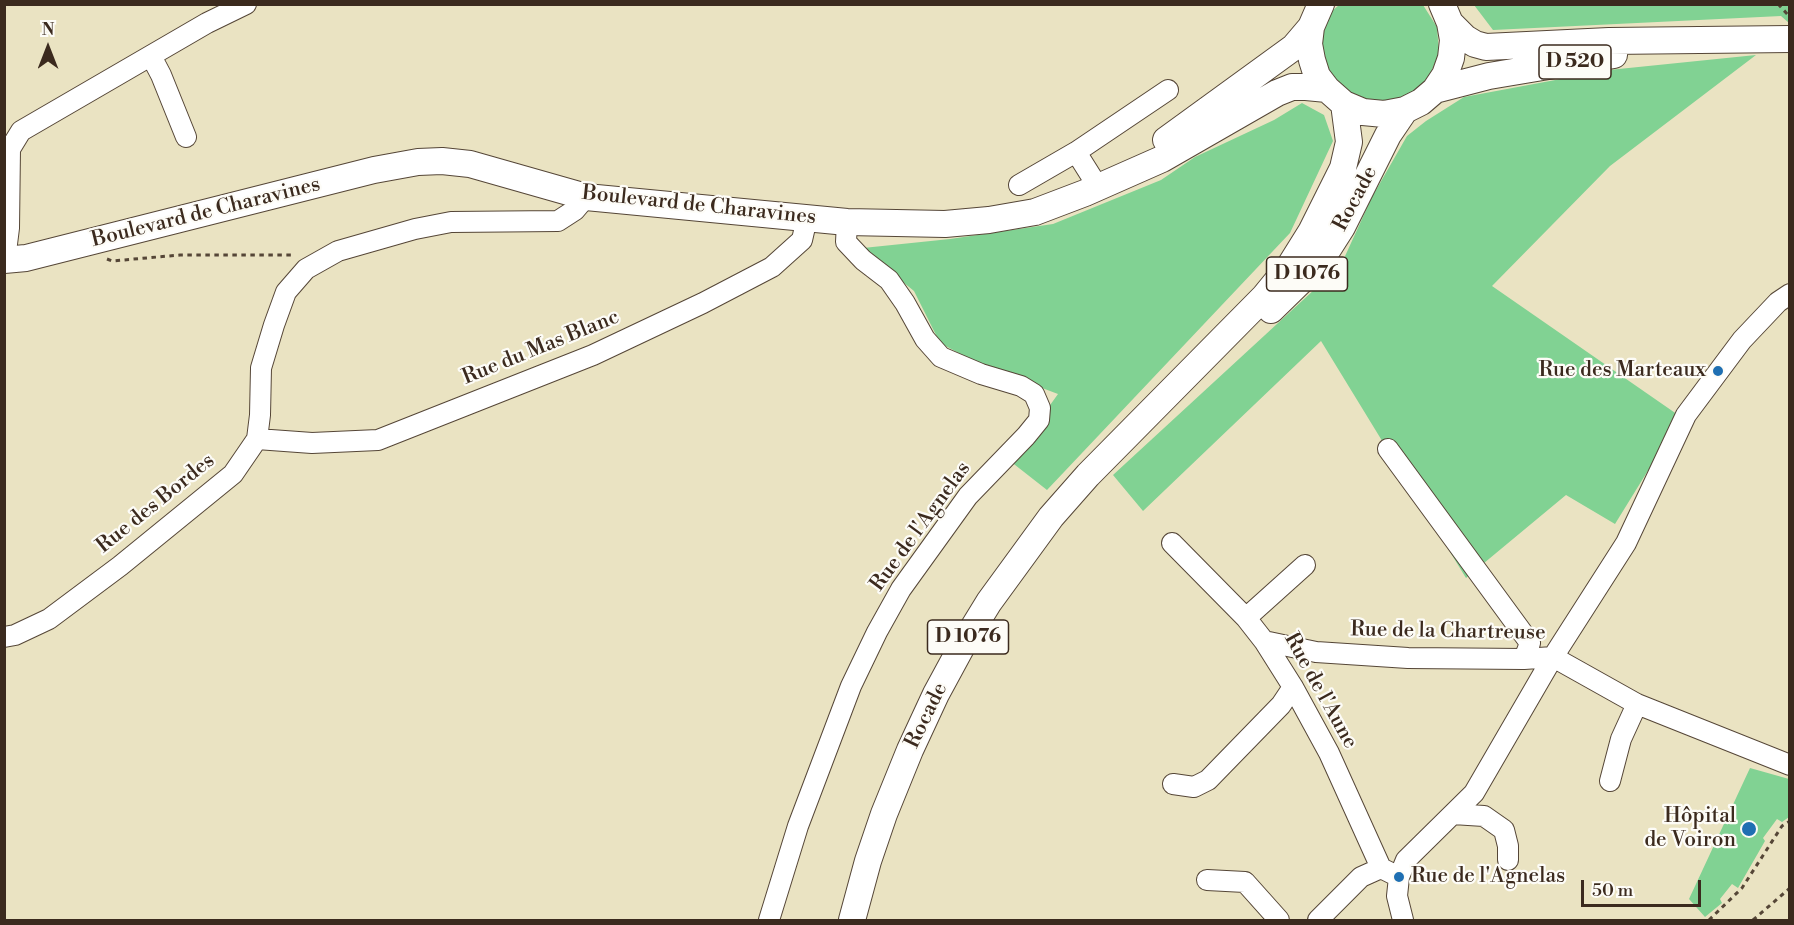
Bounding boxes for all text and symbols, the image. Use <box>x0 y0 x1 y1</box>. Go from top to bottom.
north arrow <box>18 18 78 78</box>
text: N <box>42 20 54 40</box>
road number: D 520 <box>1539 45 1611 79</box>
street label: Rocade <box>1328 162 1384 236</box>
street label: Boulevard de Charavines <box>89 172 323 254</box>
street label: Boulevard de Charavines <box>581 181 817 231</box>
road number: D 1076 <box>1266 257 1348 291</box>
street label: Rue du Mas Blanc <box>459 305 623 391</box>
place label: Rue des Marteaux <box>1539 358 1706 384</box>
marker: Rue des Marteaux <box>1711 364 1725 378</box>
street label: Rue des Bordes <box>92 449 220 559</box>
street label: Rue de l'Agnelas <box>865 457 977 597</box>
street label: Rue de la Chartreuse <box>1350 618 1546 646</box>
road number: D 1076 <box>928 620 1008 654</box>
street label: Rue de l'Aune <box>1278 629 1362 753</box>
street label: Rocade <box>900 679 954 753</box>
place label: Hôpital de Voiron <box>1644 804 1736 854</box>
marker: Hôpital de Voiron <box>1740 820 1758 838</box>
place label: Rue de l'Agnelas <box>1411 864 1565 890</box>
scale bar <box>1584 868 1704 906</box>
marker: Rue de l'Agnelas <box>1392 870 1406 884</box>
text: 50 m <box>1592 879 1633 902</box>

